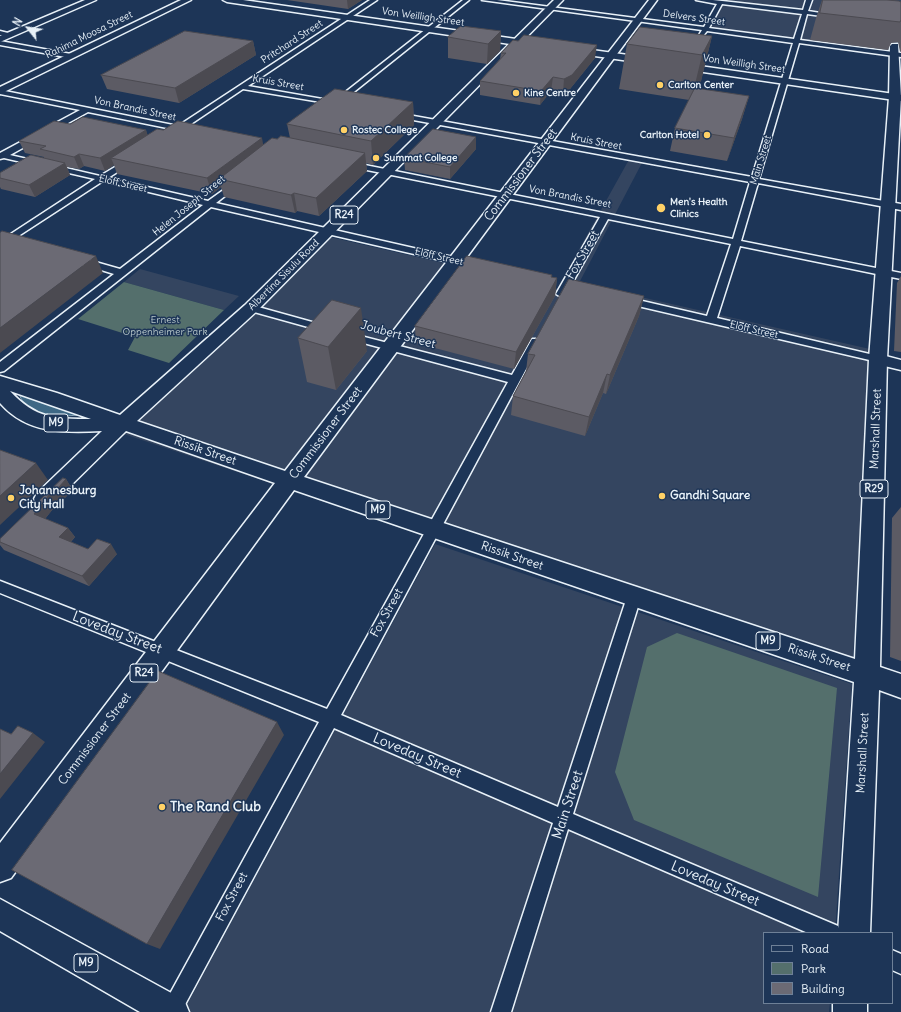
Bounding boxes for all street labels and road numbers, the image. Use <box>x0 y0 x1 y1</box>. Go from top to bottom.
street label: Von Weilligh Street <box>381 5 465 29</box>
street label: Delvers Street <box>662 8 726 28</box>
street label: Rahima Moosa Street <box>43 9 135 61</box>
street label: Pritchard Street <box>259 18 325 66</box>
street label: Von Weilligh Street <box>702 52 786 76</box>
street label: Kruis Street <box>251 73 305 93</box>
street label: Von Brandis Street <box>93 94 177 124</box>
street label: Commissioner Street <box>482 126 560 224</box>
street label: Kruis Street <box>569 131 623 153</box>
street label: Main Street <box>748 134 774 186</box>
street label: Eloff Street <box>98 173 148 195</box>
street label: Helen Joseph Street <box>150 173 228 239</box>
street label: Von Brandis Street <box>528 183 612 211</box>
road number: R24 <box>330 206 358 224</box>
street label: Fox Street <box>563 228 603 282</box>
street label: Albertina Sisulu Road <box>246 237 322 313</box>
street label: Eloff Street <box>414 246 464 268</box>
street label: Joubert Street <box>359 318 437 352</box>
street label: Eloff Street <box>729 319 779 341</box>
street label: Commissioner Street <box>287 384 365 482</box>
street label: Marshall Street <box>867 388 885 470</box>
road number: M9 <box>44 414 68 432</box>
street label: Rissik Street <box>172 434 238 468</box>
road number: R29 <box>860 480 888 498</box>
road number: M9 <box>366 501 390 519</box>
street label: Rissik Street <box>479 539 545 573</box>
street label: Fox Street <box>368 586 406 640</box>
street label: Loveday Street <box>70 608 164 658</box>
road number: M9 <box>756 632 780 650</box>
street label: Rissik Street <box>786 641 852 675</box>
road number: R24 <box>130 664 158 682</box>
street label: Commissioner Street <box>56 690 134 788</box>
street label: Marshall Street <box>854 712 872 794</box>
street label: Loveday Street <box>370 730 464 782</box>
street label: Main Street <box>549 769 587 841</box>
street label: Loveday Street <box>668 858 762 910</box>
street label: Fox Street <box>213 870 251 924</box>
road number: M9 <box>74 954 98 972</box>

